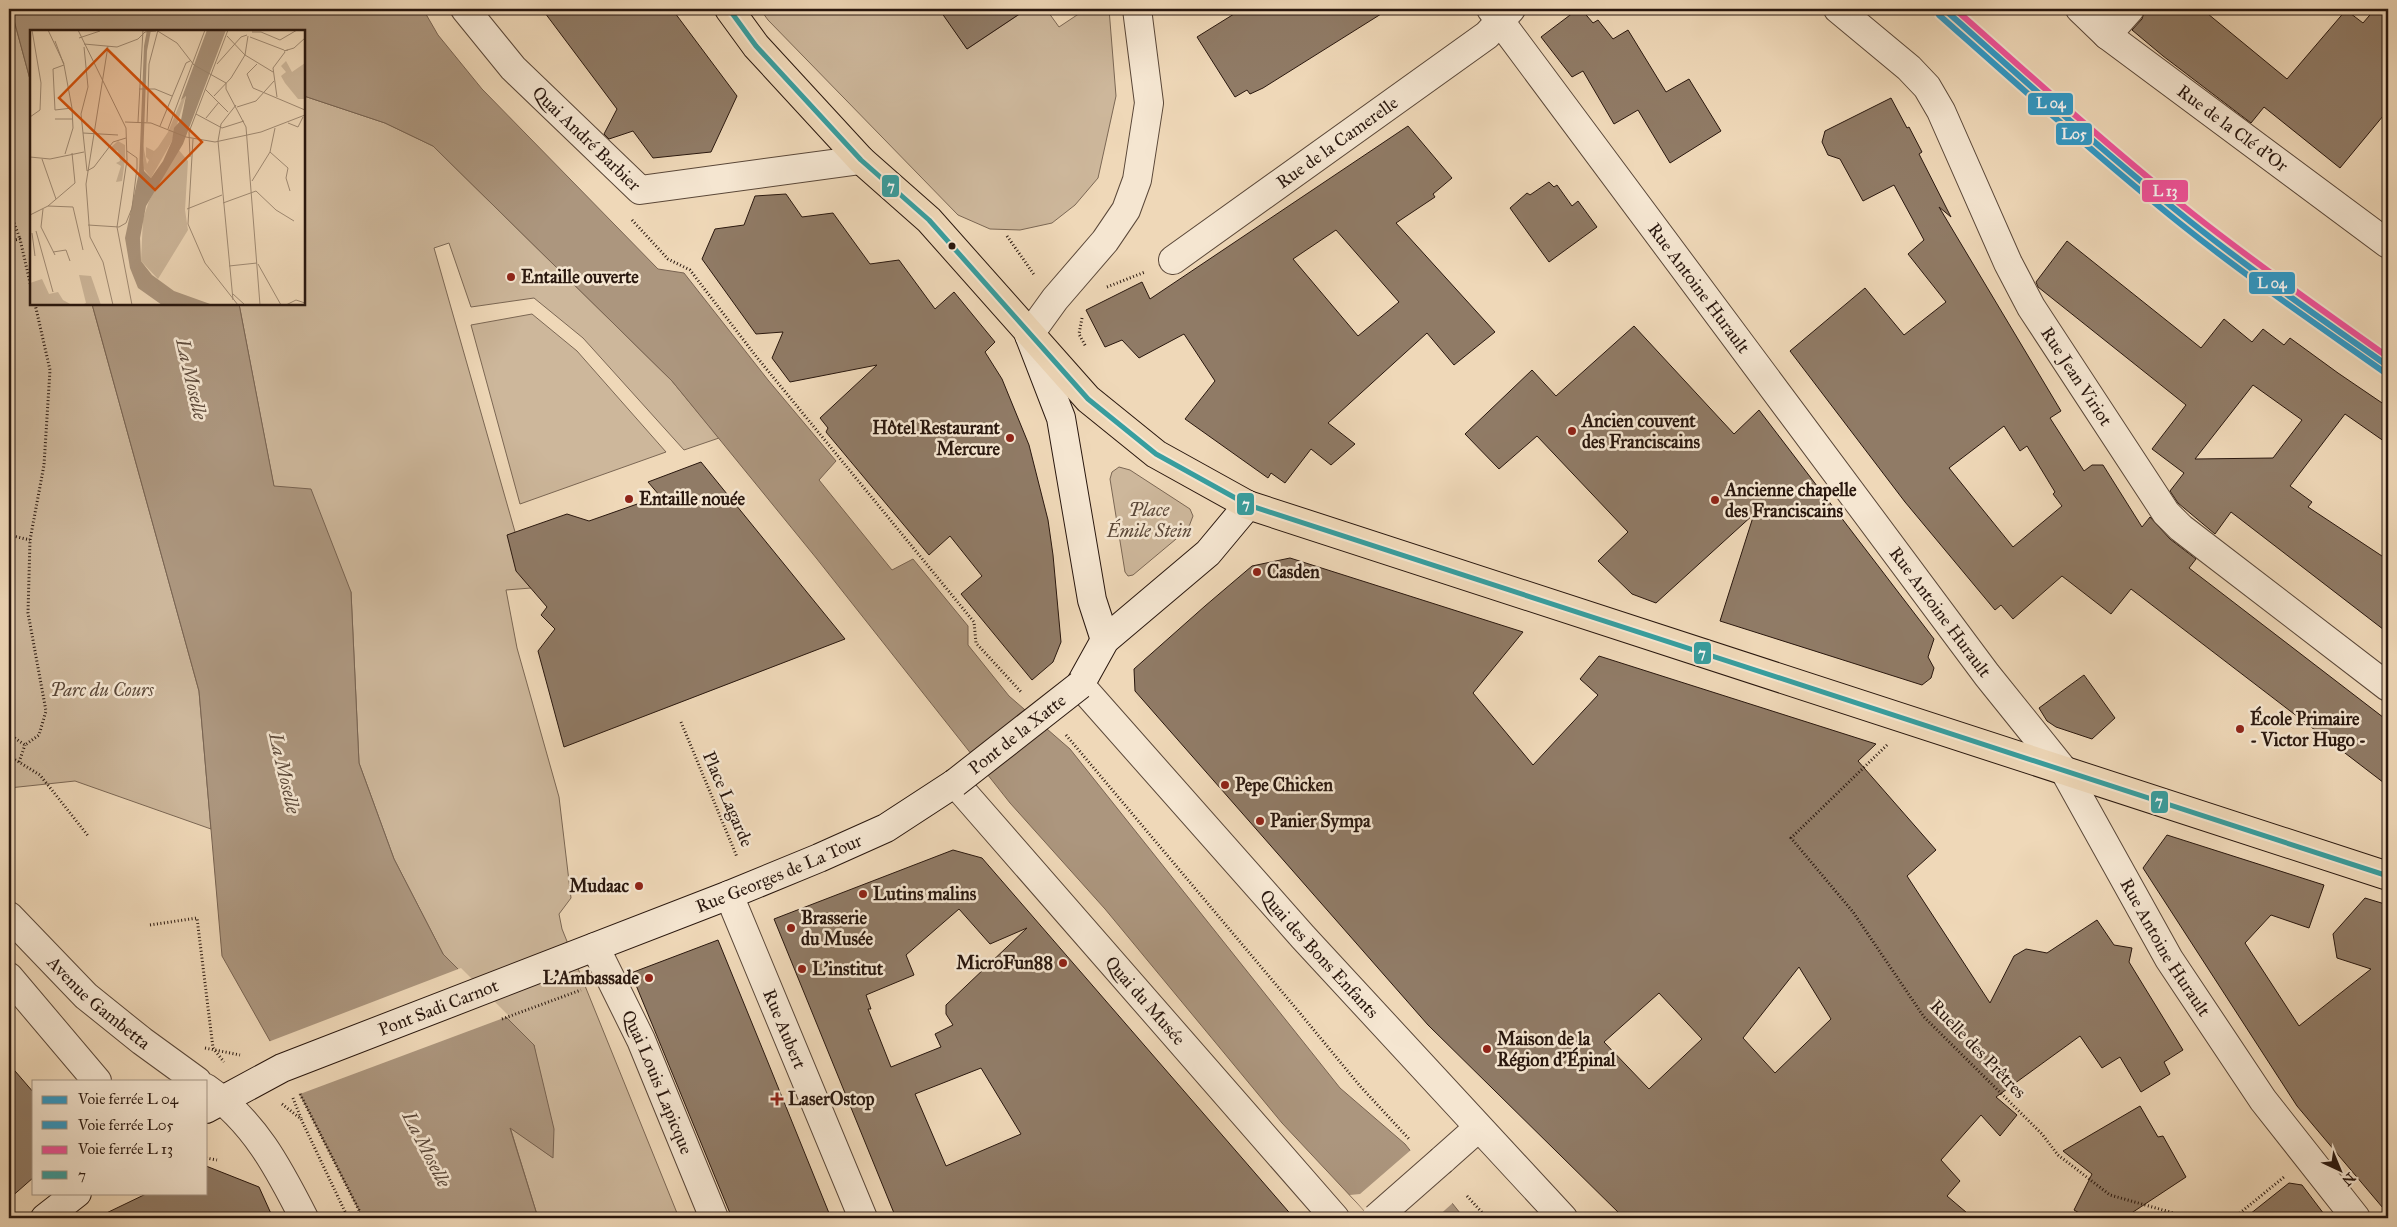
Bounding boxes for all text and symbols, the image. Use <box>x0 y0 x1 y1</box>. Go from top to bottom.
inset map <box>30 30 305 305</box>
street label: Rue de la Clé d'Or <box>2173 80 2293 177</box>
street label: Quai André Barbier <box>528 82 645 196</box>
street label: Rue de la Camerelle <box>1272 91 1402 193</box>
line badge: L 04 <box>2027 92 2074 116</box>
text: L 04 <box>2036 95 2067 113</box>
line badge: L05 <box>2055 122 2093 146</box>
text: L05 <box>2062 126 2087 143</box>
line badge: 7 <box>881 174 900 198</box>
text: 7 <box>887 178 895 195</box>
line badge: L 13 <box>2141 179 2189 203</box>
text: L 13 <box>2153 183 2178 201</box>
street label: Rue Antoine Hurault <box>1643 219 1755 358</box>
unlabelled marker <box>947 241 957 251</box>
place label: Entaille ouverte <box>521 266 639 288</box>
marker: Entaille ouverte <box>505 271 517 283</box>
line badge: L 04 <box>2248 271 2296 295</box>
text: L 04 <box>2257 275 2288 293</box>
street label: Rue Jean Viriot <box>2036 323 2117 431</box>
water label: La Moselle <box>171 335 212 423</box>
place label: Ancien couvent des Franciscains <box>1581 410 1700 453</box>
place label: Hôtel Restaurant Mercure <box>872 417 1001 460</box>
marker: Ancien couvent des Franciscains <box>1566 425 1578 437</box>
marker: Hôtel Restaurant Mercure <box>1004 432 1016 444</box>
place label: Ancienne chapelle des Franciscains <box>1724 479 1857 522</box>
place label: Entaille nouée <box>639 488 746 510</box>
line badge: 7 <box>1236 492 1255 516</box>
marker: Entaille nouée <box>623 493 635 505</box>
marker: Ancienne chapelle des Franciscains <box>1709 494 1721 506</box>
text: 7 <box>1242 496 1250 513</box>
park label: Place Émile Stein <box>1106 499 1192 542</box>
street label: Rue Antoine Hurault <box>1884 543 1996 682</box>
place label: Casden <box>1267 561 1320 583</box>
marker: Casden <box>1251 566 1263 578</box>
line badge: 7 <box>1693 641 1712 665</box>
text: 7 <box>1698 645 1706 662</box>
park label: Parc du Cours <box>50 679 155 701</box>
street label: Pont de la Xatte <box>964 689 1070 779</box>
place label: École Primaire - Victor Hugo - <box>2250 705 2366 752</box>
marker: École Primaire - Victor Hugo - <box>2234 723 2246 735</box>
water label: La Moselle <box>264 729 305 817</box>
street label: Place Lagarde <box>697 748 758 851</box>
place label: Pepe Chicken <box>1235 774 1333 797</box>
marker: Pepe Chicken <box>1219 779 1231 791</box>
line badge: 7 <box>2150 790 2169 814</box>
text: 7 <box>2155 793 2163 810</box>
place label: Panier Sympa <box>1270 810 1371 833</box>
marker: Panier Sympa <box>1254 815 1266 827</box>
street label: Rue Georges de La Tour <box>693 829 866 918</box>
place label: Mudaac <box>569 875 629 897</box>
street label: Rue Antoine Hurault <box>2115 875 2215 1021</box>
marker: Mudaac <box>633 880 645 892</box>
place label: Lutins malins <box>873 883 977 905</box>
street label: Quai des Bons Enfants <box>1255 885 1383 1023</box>
marker: Lutins malins <box>857 888 869 900</box>
place label: Brasserie du Musée <box>801 907 874 950</box>
marker: Brasserie du Musée <box>785 922 797 934</box>
street label: Avenue Gambetta <box>42 951 155 1054</box>
place label: MicroFun88 <box>956 952 1053 974</box>
street label: Quai du Musée <box>1100 952 1190 1050</box>
marker: MicroFun88 <box>1057 957 1069 969</box>
place label: L’institut <box>812 958 884 980</box>
marker: L’institut <box>796 963 808 975</box>
place label: L’Ambassade <box>543 967 640 989</box>
marker: L’Ambassade <box>643 972 655 984</box>
street label: Pont Sadi Carnot <box>375 974 502 1041</box>
street label: Rue Aubert <box>758 986 811 1073</box>
street label: Ruelle des Prêtres <box>1925 995 2031 1103</box>
street label: Quai Louis Lapicque <box>617 1006 698 1157</box>
place label: Maison de la Région d'Épinal <box>1497 1028 1617 1072</box>
marker: Maison de la Région d'Épinal <box>1481 1043 1493 1055</box>
legend <box>32 1080 208 1194</box>
place label: LaserOstop <box>788 1088 875 1111</box>
text: Voie ferrée L 04 <box>77 1090 179 1108</box>
marker: LaserOstop <box>770 1092 784 1106</box>
water label: La Moselle <box>397 1106 456 1192</box>
text: Voie ferrée L05 <box>77 1116 173 1134</box>
text: Voie ferrée L 13 <box>77 1140 173 1158</box>
north arrow <box>2314 1144 2364 1194</box>
text: 7 <box>78 1166 86 1184</box>
text: N <box>2338 1169 2359 1189</box>

